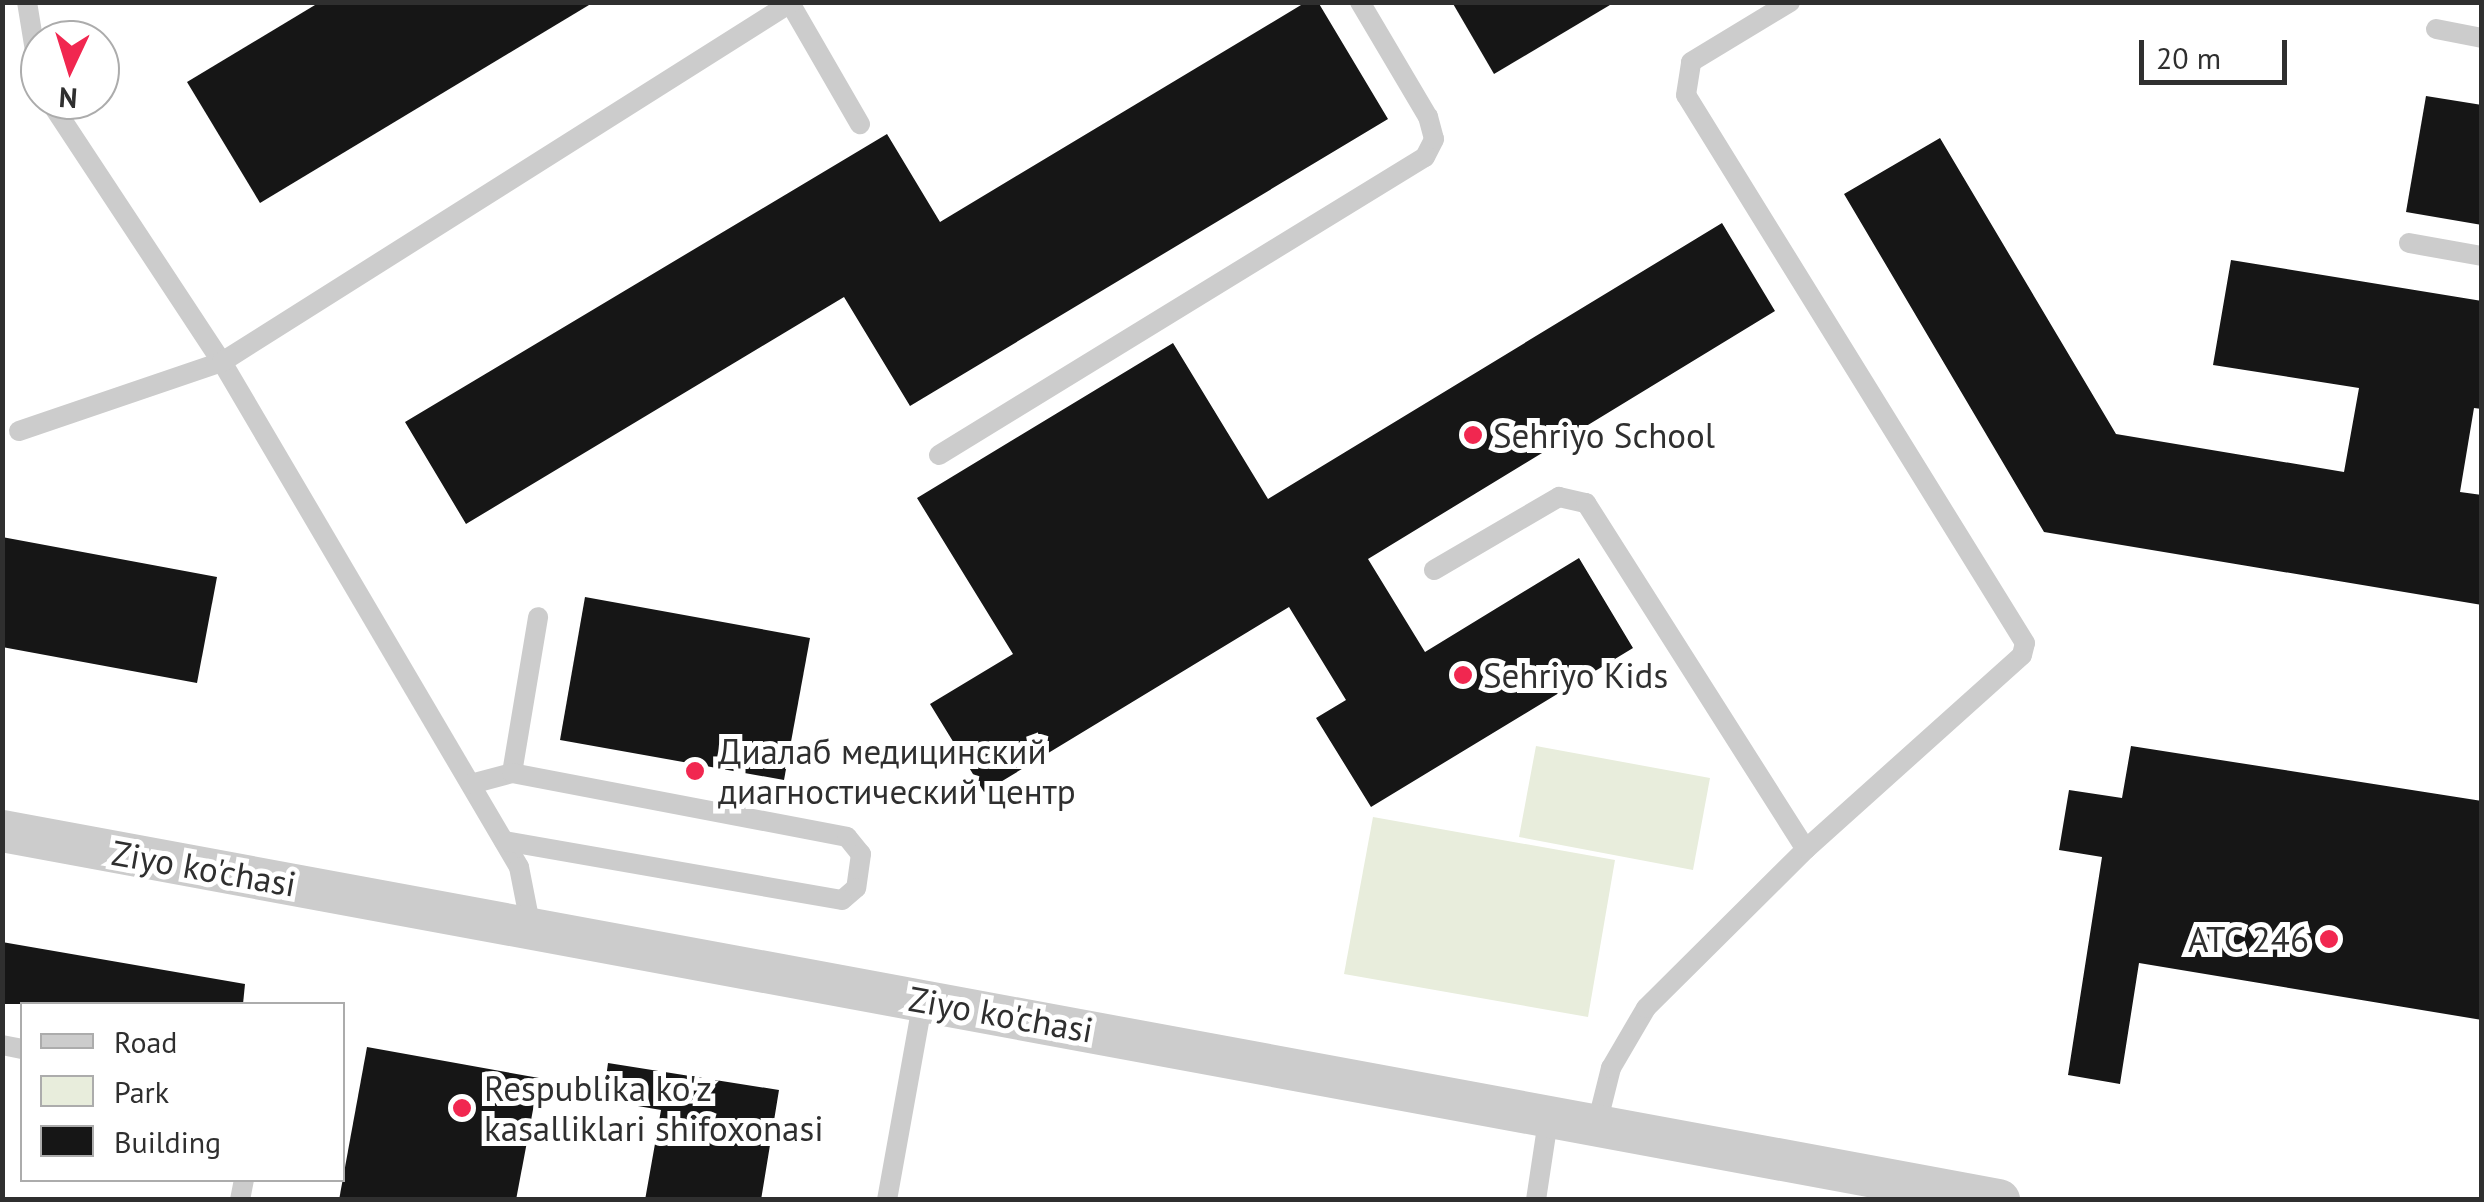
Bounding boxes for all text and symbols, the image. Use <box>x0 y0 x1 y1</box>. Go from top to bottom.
north arrow <box>20 20 120 120</box>
scale bar <box>2144 20 2292 82</box>
text: 20 m <box>2156 38 2221 77</box>
text: N <box>58 79 78 118</box>
place label: Sehriyo School <box>1493 414 1715 456</box>
marker: Sehriyo School <box>1462 424 1484 446</box>
place label: Sehriyo Kids <box>1483 654 1668 696</box>
marker: Sehriyo Kids <box>1452 664 1474 686</box>
place label: Диалаб медицинский диагностический центр <box>718 730 1076 812</box>
marker: Диалаб медицинский диагностический центр <box>682 758 708 784</box>
street label: Ziyo ko'chasi <box>109 831 299 905</box>
place label: АТС 246 <box>2187 918 2309 960</box>
marker: АТС 246 <box>2318 928 2340 950</box>
street label: Ziyo ko'chasi <box>906 977 1096 1051</box>
legend <box>20 1002 345 1182</box>
text: Road <box>114 1022 178 1061</box>
place label: Respublika ko'z kasalliklari shifoxonasi <box>484 1067 824 1149</box>
text: Park <box>114 1072 169 1111</box>
marker: Respublika ko'z kasalliklari shifoxonasi <box>449 1095 475 1121</box>
text: Building <box>114 1122 221 1161</box>

